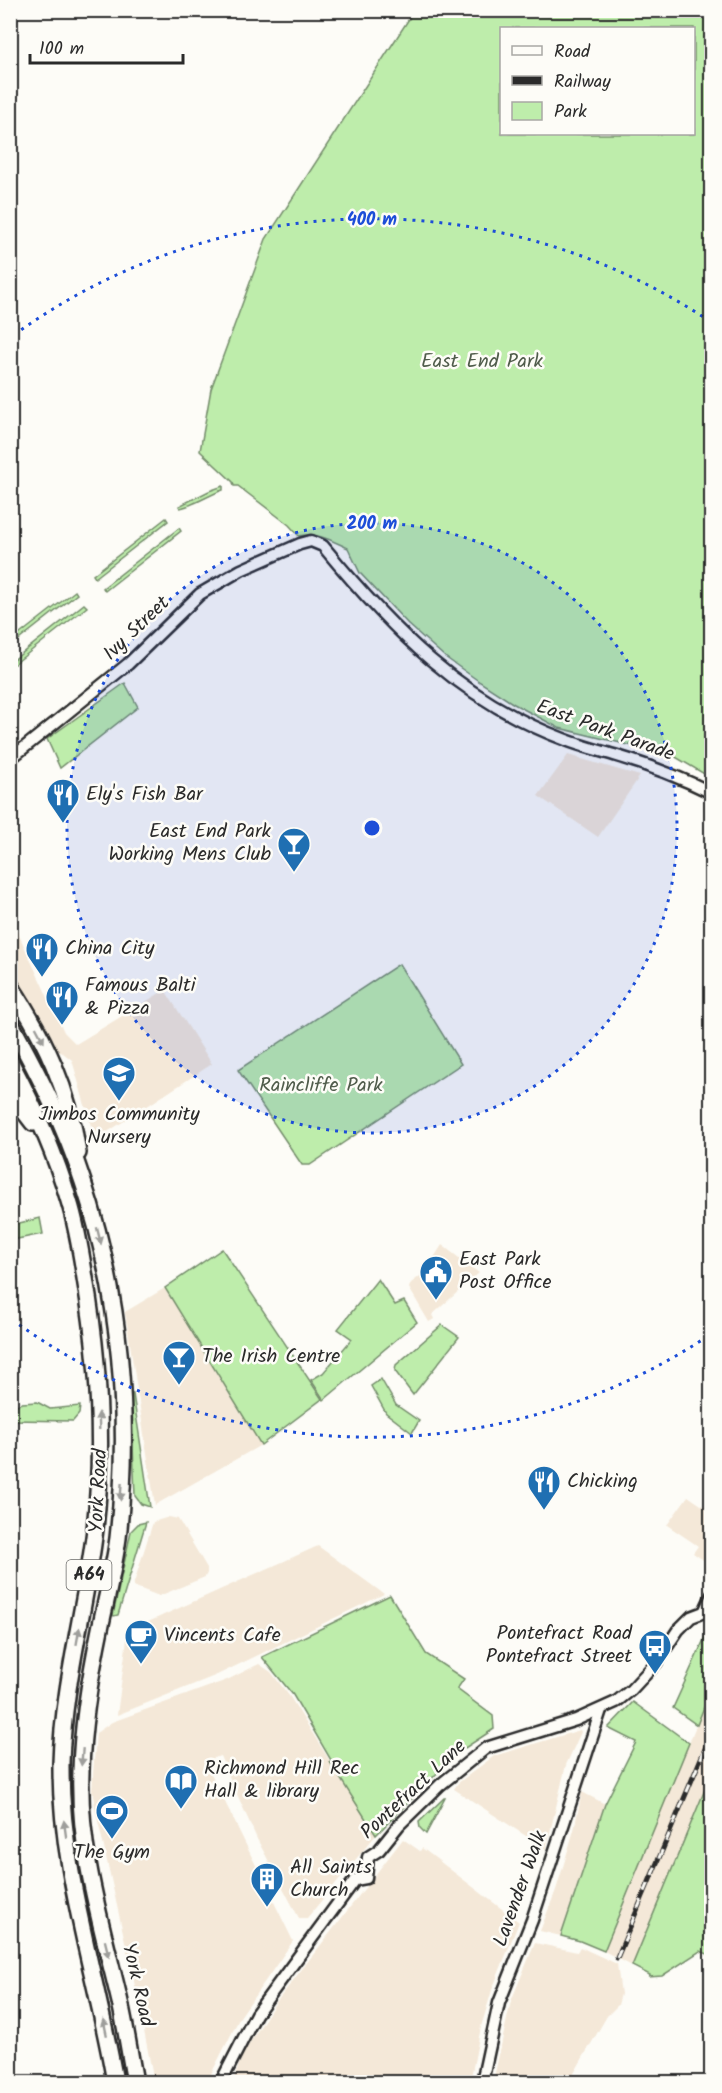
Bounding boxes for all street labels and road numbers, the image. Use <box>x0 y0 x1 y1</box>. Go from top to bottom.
street label: Ivy Street <box>96 589 178 669</box>
street label: East Park Parade <box>531 691 679 771</box>
street label: York Road <box>81 1447 117 1534</box>
road number: A64 <box>66 1560 112 1590</box>
street label: Pontefract Lane <box>354 1732 474 1848</box>
street label: Lavender Walk <box>485 1826 557 1951</box>
street label: York Road <box>112 1940 162 2031</box>

